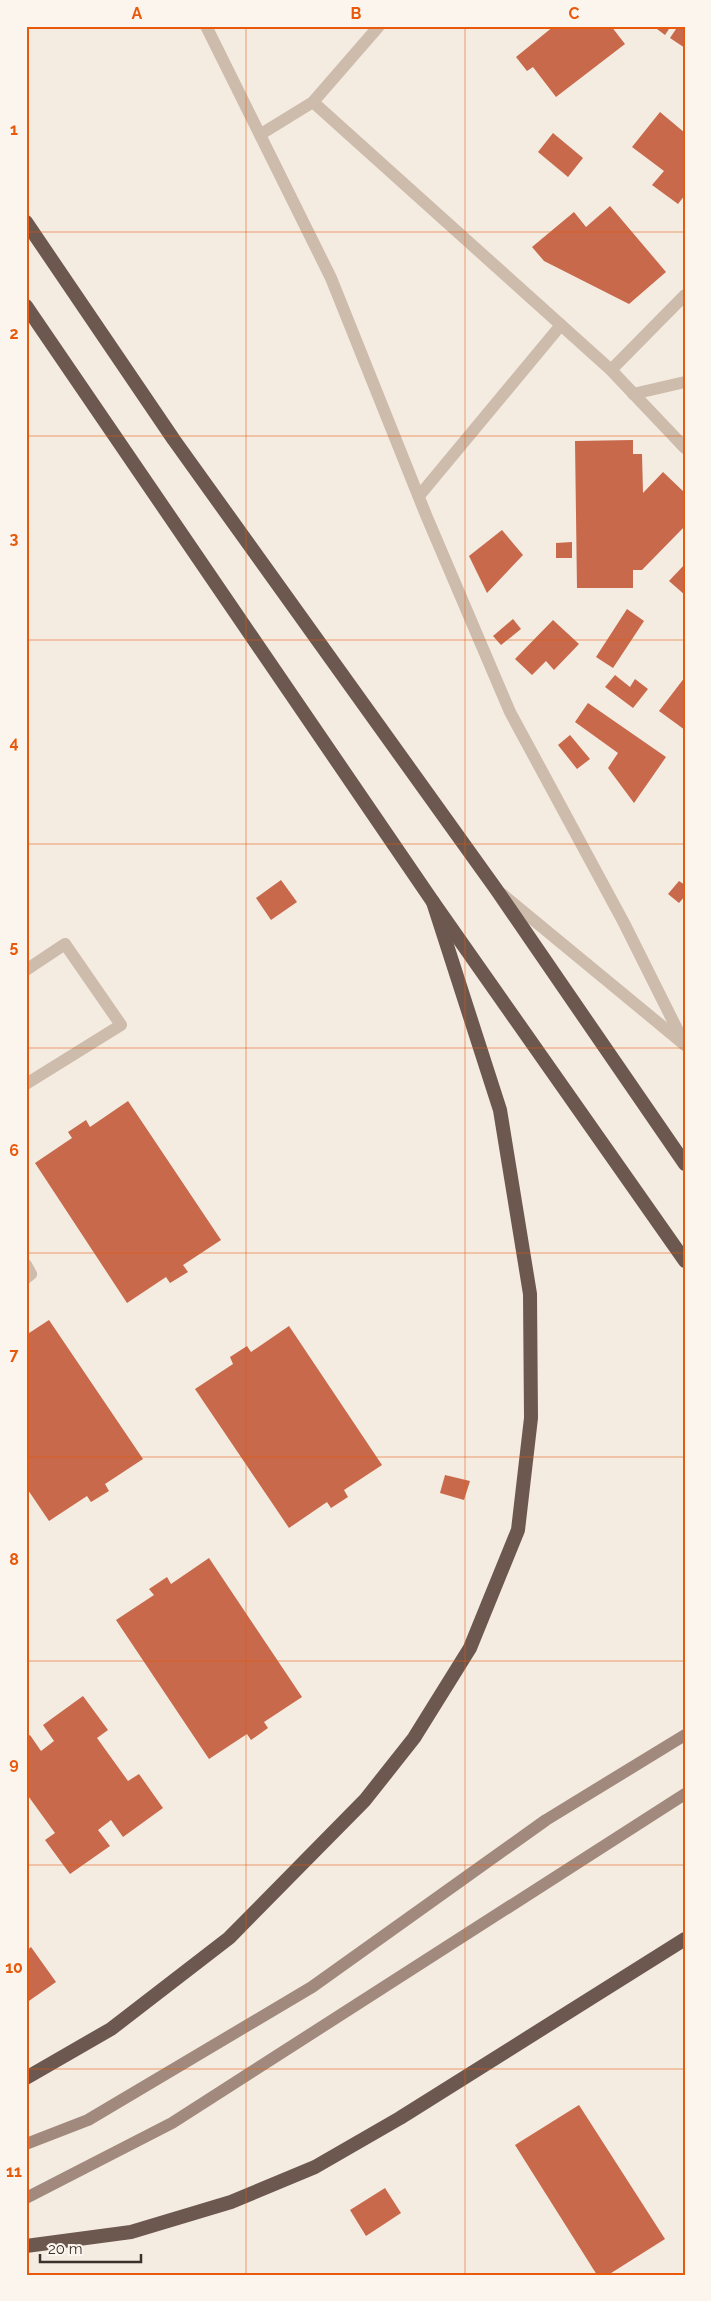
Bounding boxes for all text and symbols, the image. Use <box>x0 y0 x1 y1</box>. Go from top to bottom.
text: A <box>132 4 143 23</box>
text: B <box>351 4 362 23</box>
text: C <box>569 4 580 23</box>
text: 1 <box>10 120 18 139</box>
text: 2 <box>9 324 19 343</box>
text: 3 <box>10 529 19 548</box>
text: 4 <box>9 733 19 752</box>
text: 5 <box>10 937 19 956</box>
text: 6 <box>9 1141 19 1160</box>
text: 7 <box>10 1345 19 1364</box>
text: 8 <box>9 1550 19 1569</box>
text: 9 <box>9 1754 19 1773</box>
text: 10 <box>5 1958 23 1977</box>
text: 11 <box>6 2162 22 2181</box>
scale bar <box>40 2231 141 2263</box>
text: 20 m <box>48 2240 83 2258</box>

